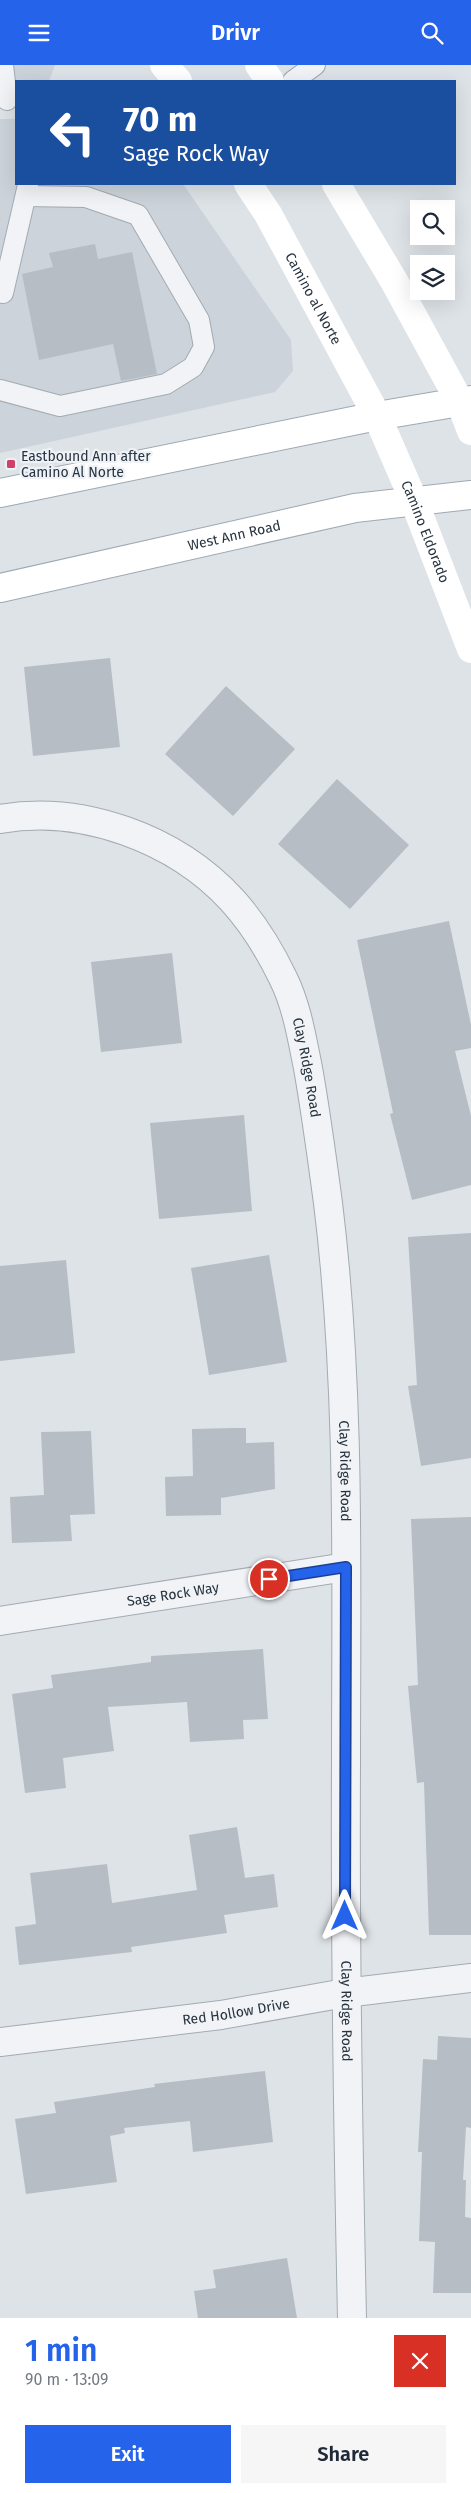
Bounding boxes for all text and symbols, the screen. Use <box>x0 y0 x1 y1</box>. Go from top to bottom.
icon: menu <box>25 19 53 47</box>
text: Drivr <box>211 19 260 46</box>
icon: search <box>418 19 446 47</box>
text: 70 m <box>123 98 197 140</box>
icon: left <box>40 100 105 165</box>
text: Sage Rock Way <box>123 140 269 167</box>
map controls <box>410 200 455 300</box>
button: search <box>410 200 455 245</box>
street label: Camino al Norte <box>281 250 345 348</box>
button: layers <box>410 255 455 300</box>
place label: Eastbound Ann after Camino Al Norte <box>21 448 151 481</box>
marker: Eastbound Ann after Camino Al Norte <box>5 458 17 470</box>
street label: Camino Eldorado <box>397 478 453 585</box>
street label: West Ann Road <box>186 517 282 554</box>
street label: Clay Ridge Road <box>289 1016 324 1119</box>
street label: Clay Ridge Road <box>335 1420 354 1522</box>
pin <box>248 1558 290 1600</box>
icon: arrive <box>255 1565 283 1593</box>
street label: Sage Rock Way <box>126 1579 220 1610</box>
position arrow <box>318 1889 370 1941</box>
street label: Clay Ridge Road <box>337 1960 355 2062</box>
street label: Red Hollow Drive <box>181 1995 291 2029</box>
text: 1 min <box>25 2333 97 2369</box>
button: close <box>394 2335 446 2387</box>
text: 90 m · 13:09 <box>25 2370 109 2389</box>
button: Exit <box>25 2425 231 2483</box>
button: Share <box>241 2425 446 2483</box>

